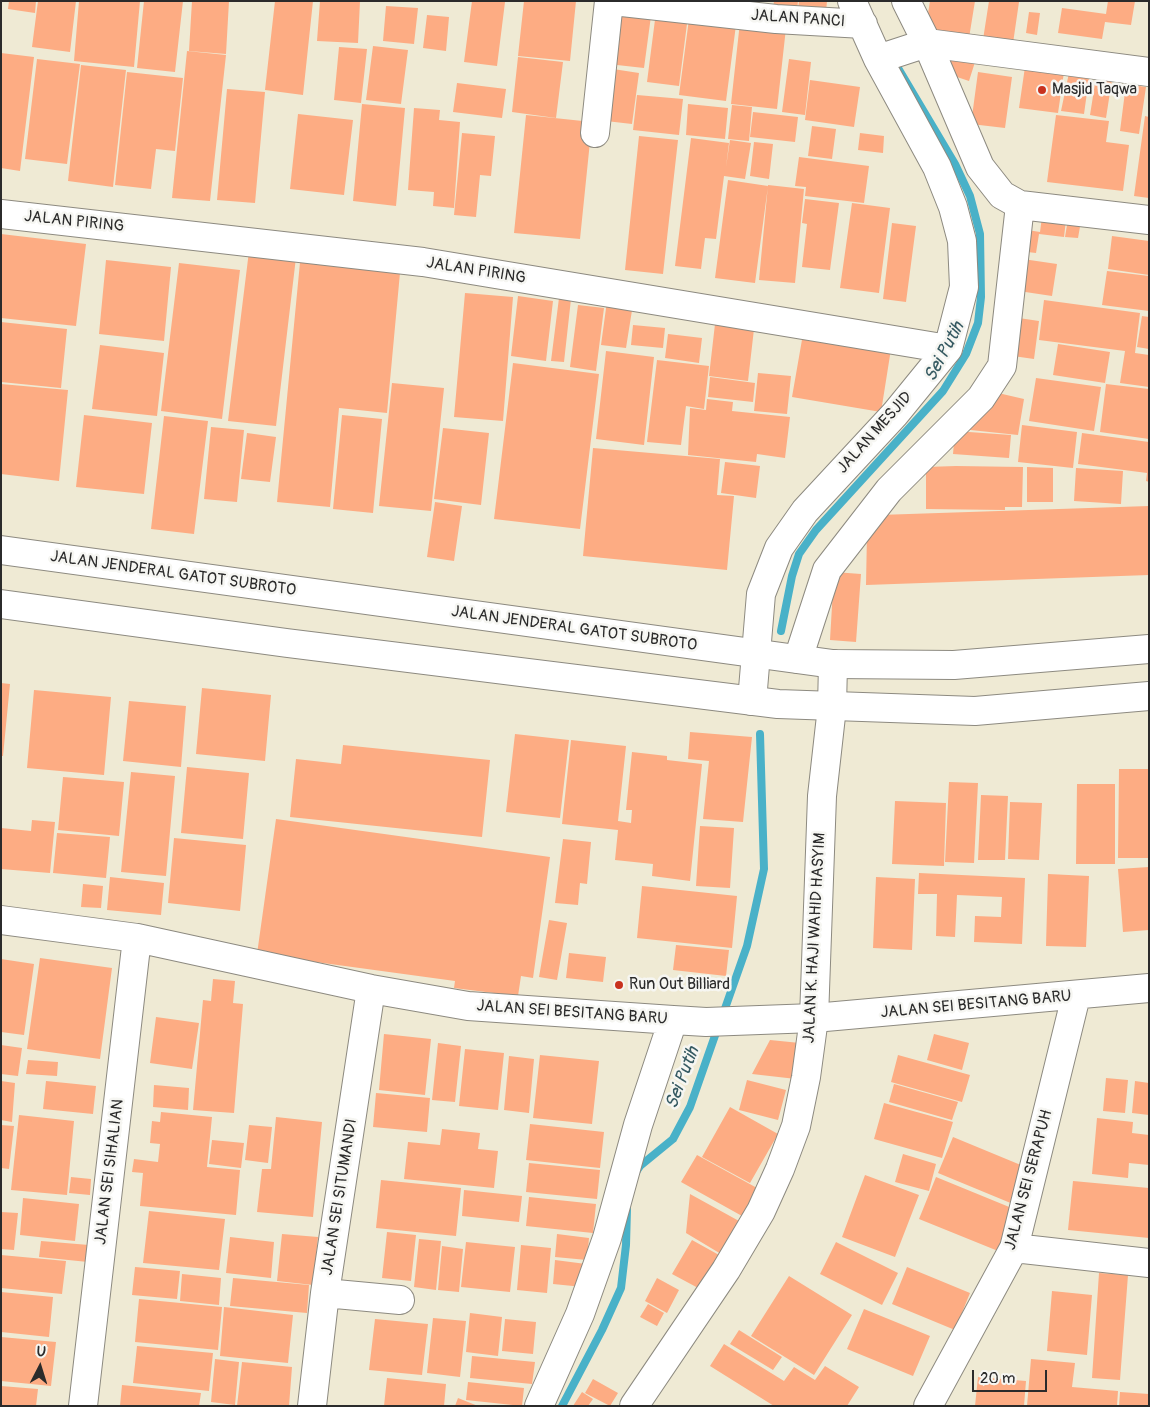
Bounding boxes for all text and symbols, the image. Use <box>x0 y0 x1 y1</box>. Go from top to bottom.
street label: JALAN PANCI <box>750 6 846 32</box>
place label: Masjid Taqwa <box>1052 80 1137 100</box>
marker: Masjid Taqwa <box>1036 84 1048 96</box>
street label: JALAN PIRING <box>23 207 125 237</box>
street label: JALAN PIRING <box>425 254 527 288</box>
water label: Sei Putih <box>920 319 970 385</box>
street label: JALAN MESJID <box>833 388 917 478</box>
street label: JALAN JENDERAL GATOT SUBROTO <box>49 547 297 601</box>
street label: JALAN JENDERAL GATOT SUBROTO <box>450 602 698 656</box>
street label: JALAN K. HAJI WAHID HASYIM <box>800 832 830 1044</box>
place label: Run Out Billiard <box>629 975 730 995</box>
marker: Run Out Billiard <box>613 979 625 991</box>
street label: JALAN SEI BESITANG BARU <box>880 987 1072 1023</box>
street label: JALAN SEI BESITANG BARU <box>476 997 668 1029</box>
water label: Sei Putih <box>661 1044 705 1112</box>
street label: JALAN SEI SIHALIAN <box>92 1098 128 1246</box>
street label: JALAN SEI SERAPUH <box>1001 1108 1057 1252</box>
street label: JALAN SEI SITUMANDI <box>318 1117 362 1277</box>
north arrow <box>15 1342 65 1392</box>
text: U <box>36 1343 47 1360</box>
scale bar <box>975 1360 1050 1392</box>
text: 20 m <box>980 1369 1015 1388</box>

